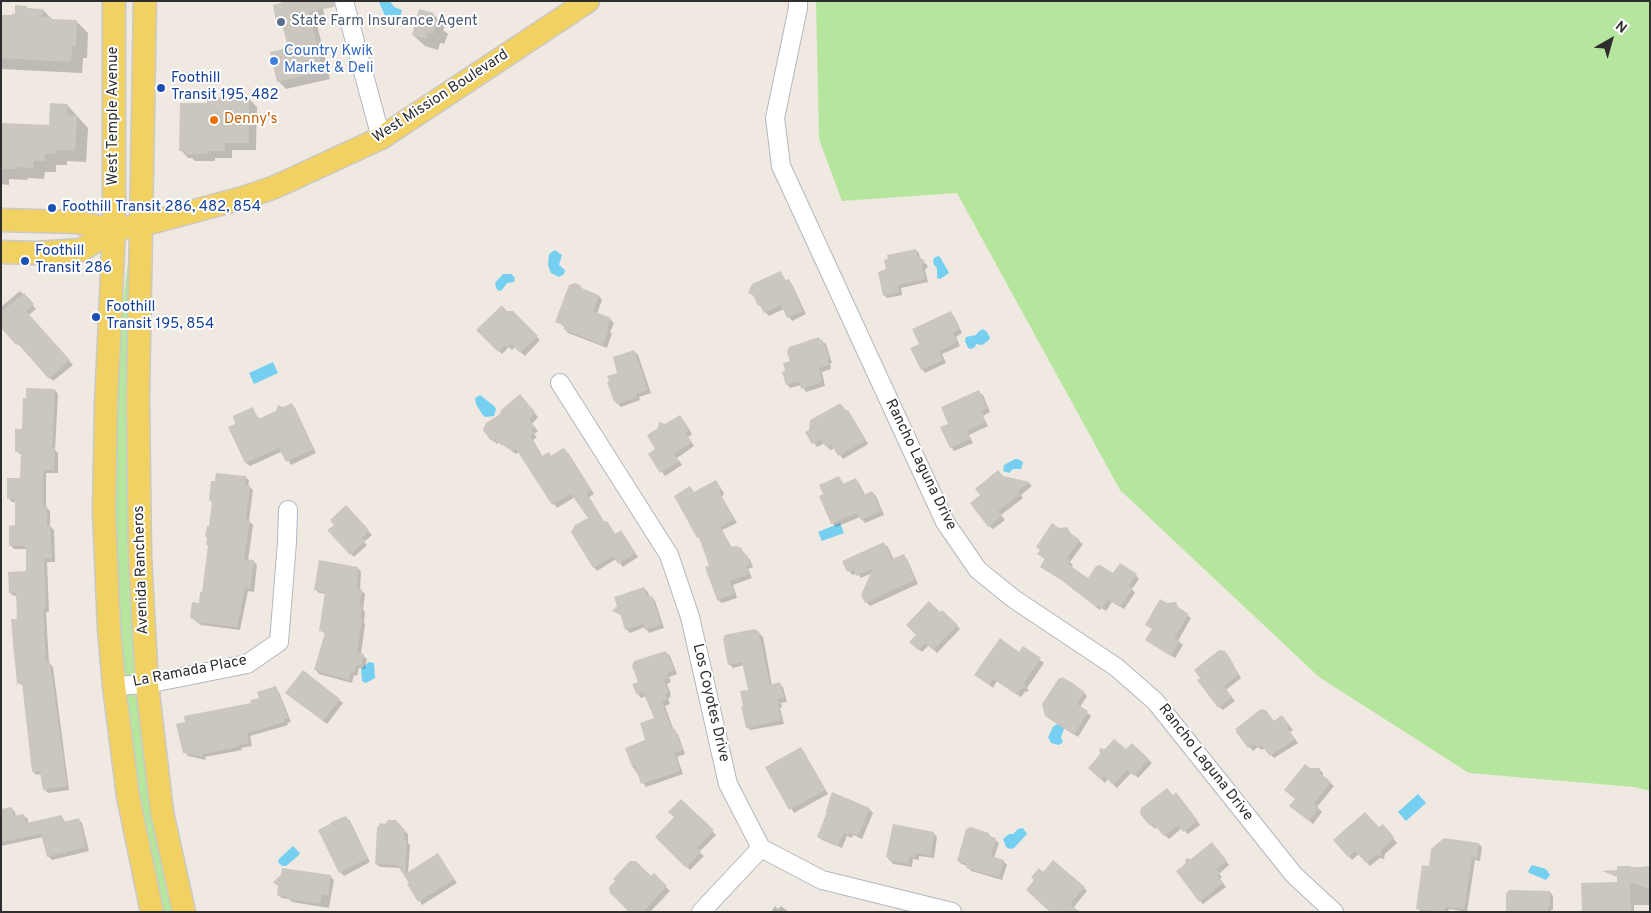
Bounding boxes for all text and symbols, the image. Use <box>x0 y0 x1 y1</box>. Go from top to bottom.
place label: State Farm Insurance Agent <box>291 13 478 31</box>
north arrow <box>1586 15 1636 65</box>
marker: State Farm Insurance Agent <box>275 16 287 28</box>
text: N <box>1611 18 1630 38</box>
place label: Country Kwik Market & Deli <box>284 43 374 78</box>
street label: West Mission Boulevard <box>370 46 512 148</box>
street label: West Temple Avenue <box>105 47 123 185</box>
marker: Country Kwik Market & Deli <box>268 55 280 67</box>
place label: Foothill Transit 195, 482 <box>171 70 279 105</box>
marker: Foothill Transit 195, 482 <box>155 82 167 94</box>
place label: Denny's <box>224 111 278 129</box>
marker: Denny's <box>208 114 220 126</box>
place label: Foothill Transit 286, 482, 854 <box>62 199 261 217</box>
marker: Foothill Transit 286, 482, 854 <box>46 202 58 214</box>
place label: Foothill Transit 286 <box>35 243 112 278</box>
marker: Foothill Transit 286 <box>19 255 31 267</box>
place label: Foothill Transit 195, 854 <box>106 299 214 334</box>
marker: Foothill Transit 195, 854 <box>90 311 102 323</box>
street label: Rancho Laguna Drive <box>880 397 960 533</box>
street label: Avenida Rancheros <box>131 505 153 635</box>
street label: Los Coyotes Drive <box>688 642 732 764</box>
street label: La Ramada Place <box>132 652 248 692</box>
street label: Rancho Laguna Drive <box>1154 701 1256 825</box>

